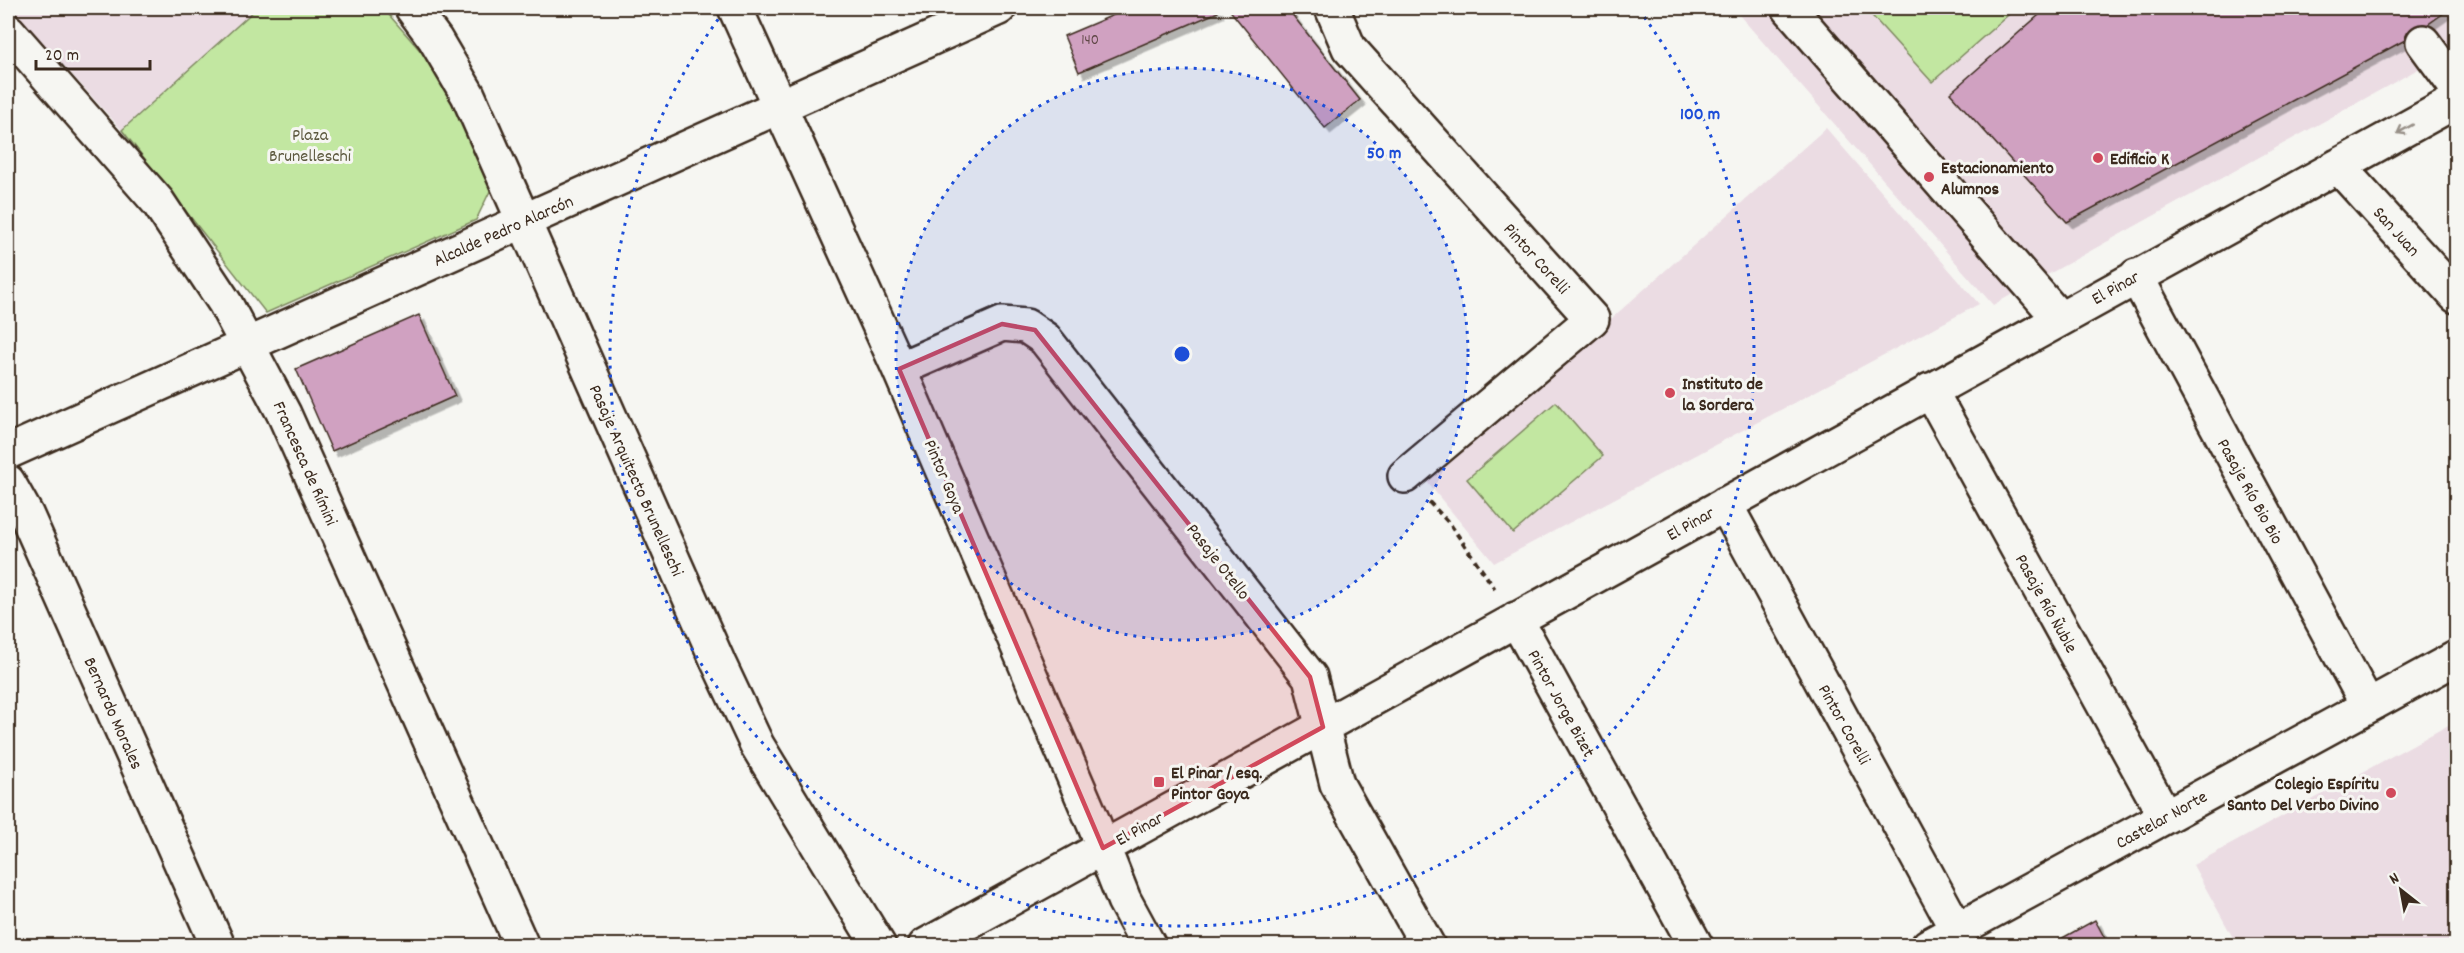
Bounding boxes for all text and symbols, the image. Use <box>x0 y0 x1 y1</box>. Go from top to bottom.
house number: 140 <box>1081 30 1099 52</box>
scale bar <box>36 33 150 71</box>
text: 20 m <box>45 44 79 69</box>
text: 100 m <box>1680 103 1720 128</box>
park label: Plaza Brunelleschi <box>269 124 351 170</box>
one-way arrow <box>2397 124 2415 135</box>
text: 50 m <box>1367 142 1401 167</box>
place label: Edificio K <box>2110 148 2170 173</box>
marker: Edificio K <box>2091 151 2105 165</box>
place label: Estacionamiento Alumnos <box>1941 157 2054 203</box>
marker: Estacionamiento Alumnos <box>1922 170 1936 184</box>
street label: Alcalde Pedro Alarcón <box>430 190 578 274</box>
street label: San Juan <box>2366 202 2424 263</box>
street label: Pintor Corelli <box>1496 218 1574 301</box>
street label: El Pinar <box>2088 266 2145 313</box>
centre of rings <box>1172 344 1192 364</box>
place label: Instituto de la Sordera <box>1682 373 1763 419</box>
street label: Pasaje Arquitecto Brunelleschi <box>581 381 688 581</box>
marker: Instituto de la Sordera <box>1663 386 1677 400</box>
street label: Francesca de Rímini <box>265 398 342 530</box>
street label: Pasaje Río Bio Bio <box>2209 435 2288 550</box>
street label: Pintor Goya <box>916 436 970 518</box>
street label: El Pinar <box>1663 502 1720 549</box>
street label: Pasaje Otello <box>1179 519 1255 606</box>
street label: Pasaje Río Ñuble <box>2007 550 2082 658</box>
street label: Pintor Jorge Bizet <box>1520 646 1600 763</box>
street label: Bernardo Morales <box>76 654 148 774</box>
street label: Pintor Corelli <box>1810 680 1875 770</box>
place label: El Pinar / esq. Pintor Goya <box>1171 762 1262 808</box>
place label: Colegio Espíritu Santo Del Verbo Divino <box>2227 773 2379 819</box>
marker: El Pinar / esq. Pintor Goya <box>1152 775 1166 789</box>
street label: Castelar Norte <box>2112 786 2213 857</box>
marker: Colegio Espíritu Santo Del Verbo Divino <box>2384 786 2398 800</box>
street label: El Pinar <box>1112 807 1169 854</box>
north arrow <box>2371 860 2431 920</box>
text: N <box>2385 867 2404 891</box>

